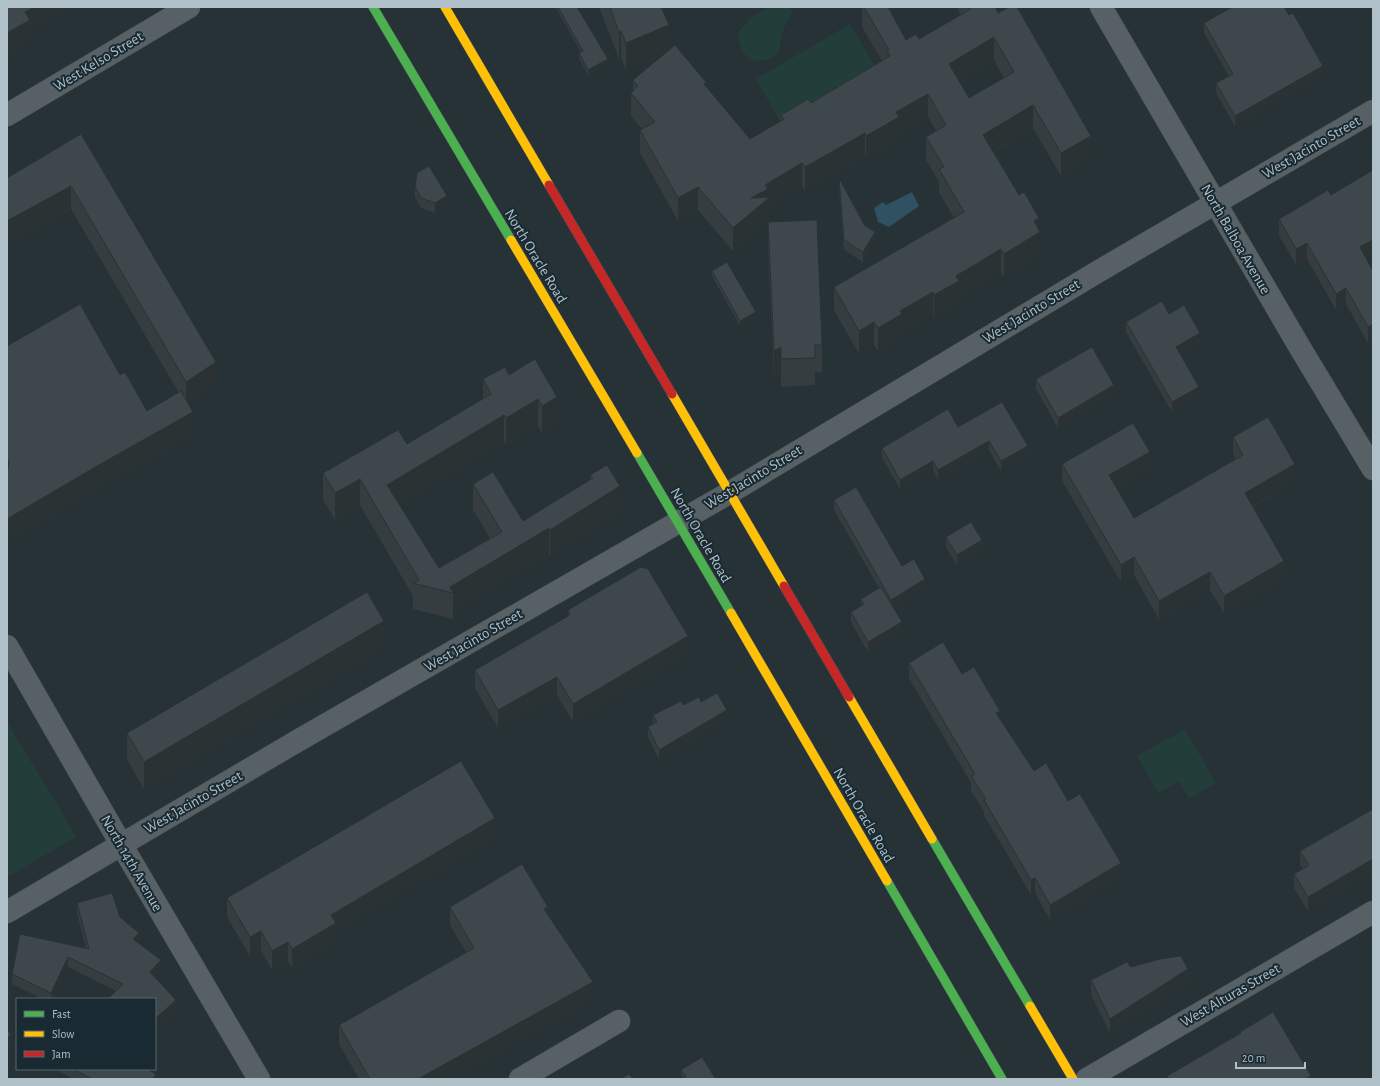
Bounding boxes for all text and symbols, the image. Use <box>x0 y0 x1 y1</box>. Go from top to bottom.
street label: West Kelso Street <box>51 29 146 94</box>
street label: West Jacinto Street <box>1260 113 1363 182</box>
street label: North Balboa Avenue <box>1198 182 1273 297</box>
street label: North Oracle Road <box>502 207 570 306</box>
street label: West Jacinto Street <box>980 276 1083 346</box>
street label: West Jacinto Street <box>702 442 805 512</box>
street label: North Oracle Road <box>667 485 734 585</box>
street label: West Jacinto Street <box>422 606 525 675</box>
street label: North Oracle Road <box>830 765 897 865</box>
street label: West Jacinto Street <box>142 768 245 837</box>
street label: North 14th Avenue <box>98 813 165 914</box>
street label: West Alturas Street <box>1178 961 1283 1030</box>
legend <box>16 998 156 1070</box>
text: Fast <box>52 1008 71 1020</box>
text: Slow <box>52 1028 74 1040</box>
scale bar <box>1236 1044 1305 1070</box>
text: Jam <box>52 1048 71 1060</box>
text: 20 m <box>1242 1052 1265 1064</box>

